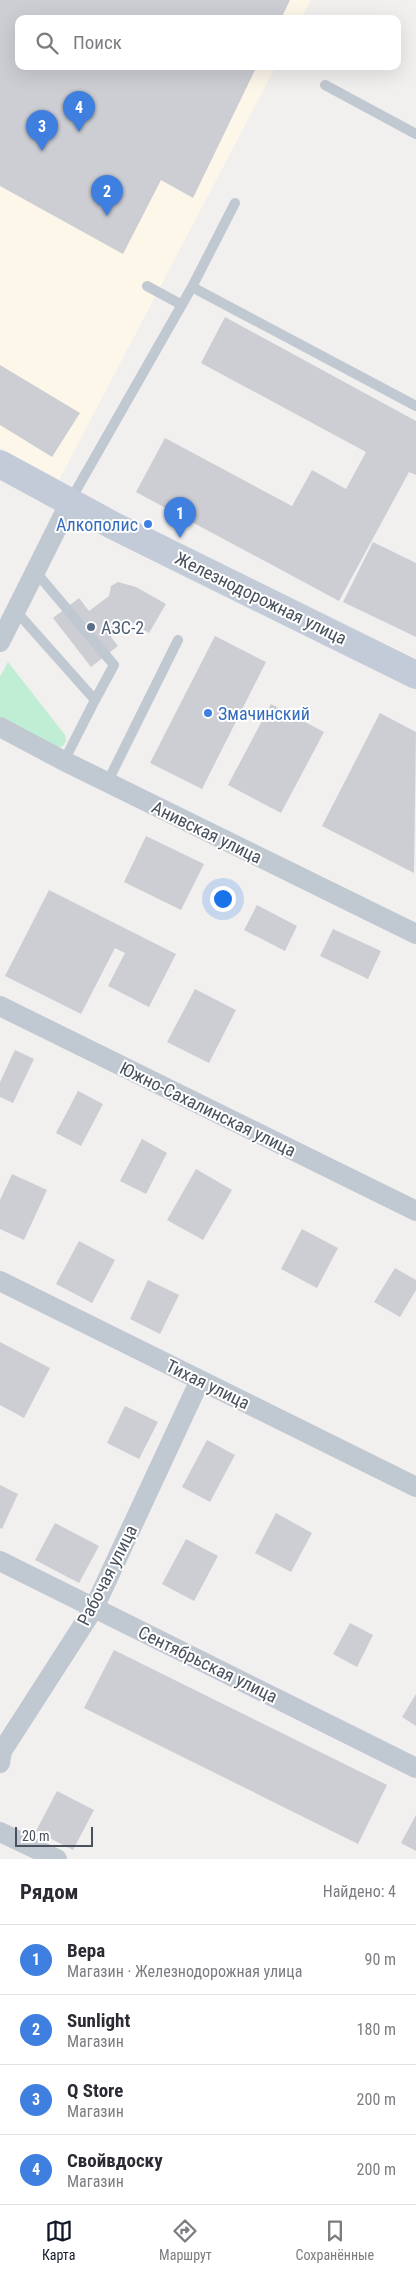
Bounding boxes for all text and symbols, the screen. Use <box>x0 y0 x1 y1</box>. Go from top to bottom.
search box <box>15 15 401 70</box>
icon: search <box>33 29 61 57</box>
text: Поиск <box>73 31 122 54</box>
pin: 4 <box>63 91 95 132</box>
pin: 3 <box>26 110 58 151</box>
pin: 2 <box>91 175 123 216</box>
pin: 1 <box>164 497 196 538</box>
place label: Алкополис <box>56 514 138 535</box>
marker: Алкополис <box>142 518 154 530</box>
street label: Железнодорожная улица <box>172 547 350 649</box>
place label: АЗС-2 <box>101 617 144 638</box>
marker: АЗС-2 <box>85 621 97 633</box>
place label: Змачинский <box>218 703 310 724</box>
marker: Змачинский <box>202 707 214 719</box>
street label: Анивская улица <box>149 796 265 868</box>
your location <box>210 886 236 912</box>
street label: Южно-Сахалинская улица <box>117 1057 299 1161</box>
street label: Тихая улица <box>163 1355 253 1413</box>
street label: Рабочая улица <box>73 1521 141 1629</box>
street label: Сентябрьская улица <box>135 1621 281 1707</box>
scale bar <box>15 1824 92 1847</box>
text: 20 m <box>22 1828 50 1844</box>
text: Рядом <box>20 1880 79 1904</box>
text: Найдено: 4 <box>323 1882 396 1901</box>
text: Вера <box>67 1939 105 1962</box>
text: 1 <box>32 1950 40 1969</box>
text: 90 m <box>364 1950 396 1969</box>
text: Магазин · Железнодорожная улица <box>67 1962 302 1981</box>
text: Sunlight <box>67 2009 130 2032</box>
text: 2 <box>32 2020 40 2039</box>
text: 180 m <box>357 2020 396 2039</box>
text: Магазин <box>67 2032 124 2051</box>
text: Q Store <box>67 2079 123 2102</box>
text: 3 <box>32 2090 40 2109</box>
text: 200 m <box>357 2090 396 2109</box>
text: Магазин <box>67 2102 124 2121</box>
text: Свойвдоску <box>67 2149 163 2172</box>
text: 4 <box>32 2160 40 2179</box>
text: 200 m <box>357 2160 396 2179</box>
text: Магазин <box>67 2172 124 2191</box>
tab: Карта <box>42 2217 75 2263</box>
tab: Маршрут <box>159 2217 212 2263</box>
tab: Сохранённые <box>296 2217 374 2263</box>

